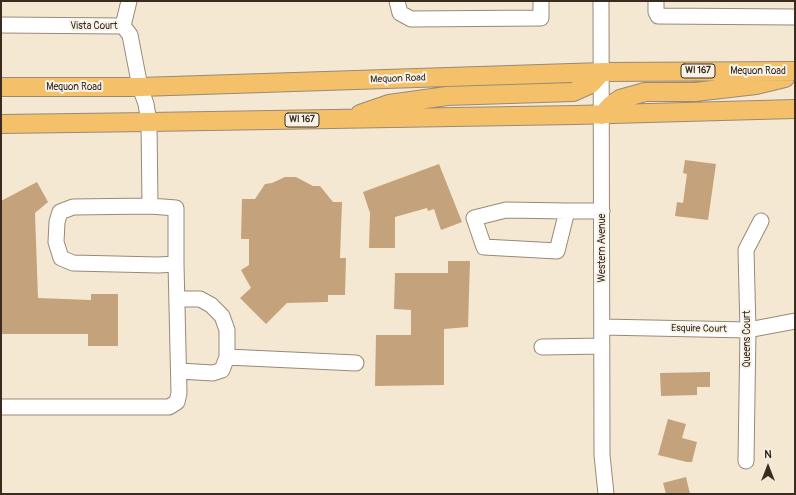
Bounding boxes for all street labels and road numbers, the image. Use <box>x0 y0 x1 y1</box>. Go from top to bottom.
street label: Vista Court <box>70 20 118 32</box>
road number: WI 167 <box>681 64 715 78</box>
street label: Mequon Road <box>730 65 786 77</box>
street label: Mequon Road <box>370 72 426 86</box>
street label: Mequon Road <box>46 81 102 93</box>
road number: WI 167 <box>285 113 319 127</box>
street label: Western Avenue <box>596 213 608 283</box>
street label: Queens Court <box>741 310 753 368</box>
street label: Esquire Court <box>671 323 727 335</box>

